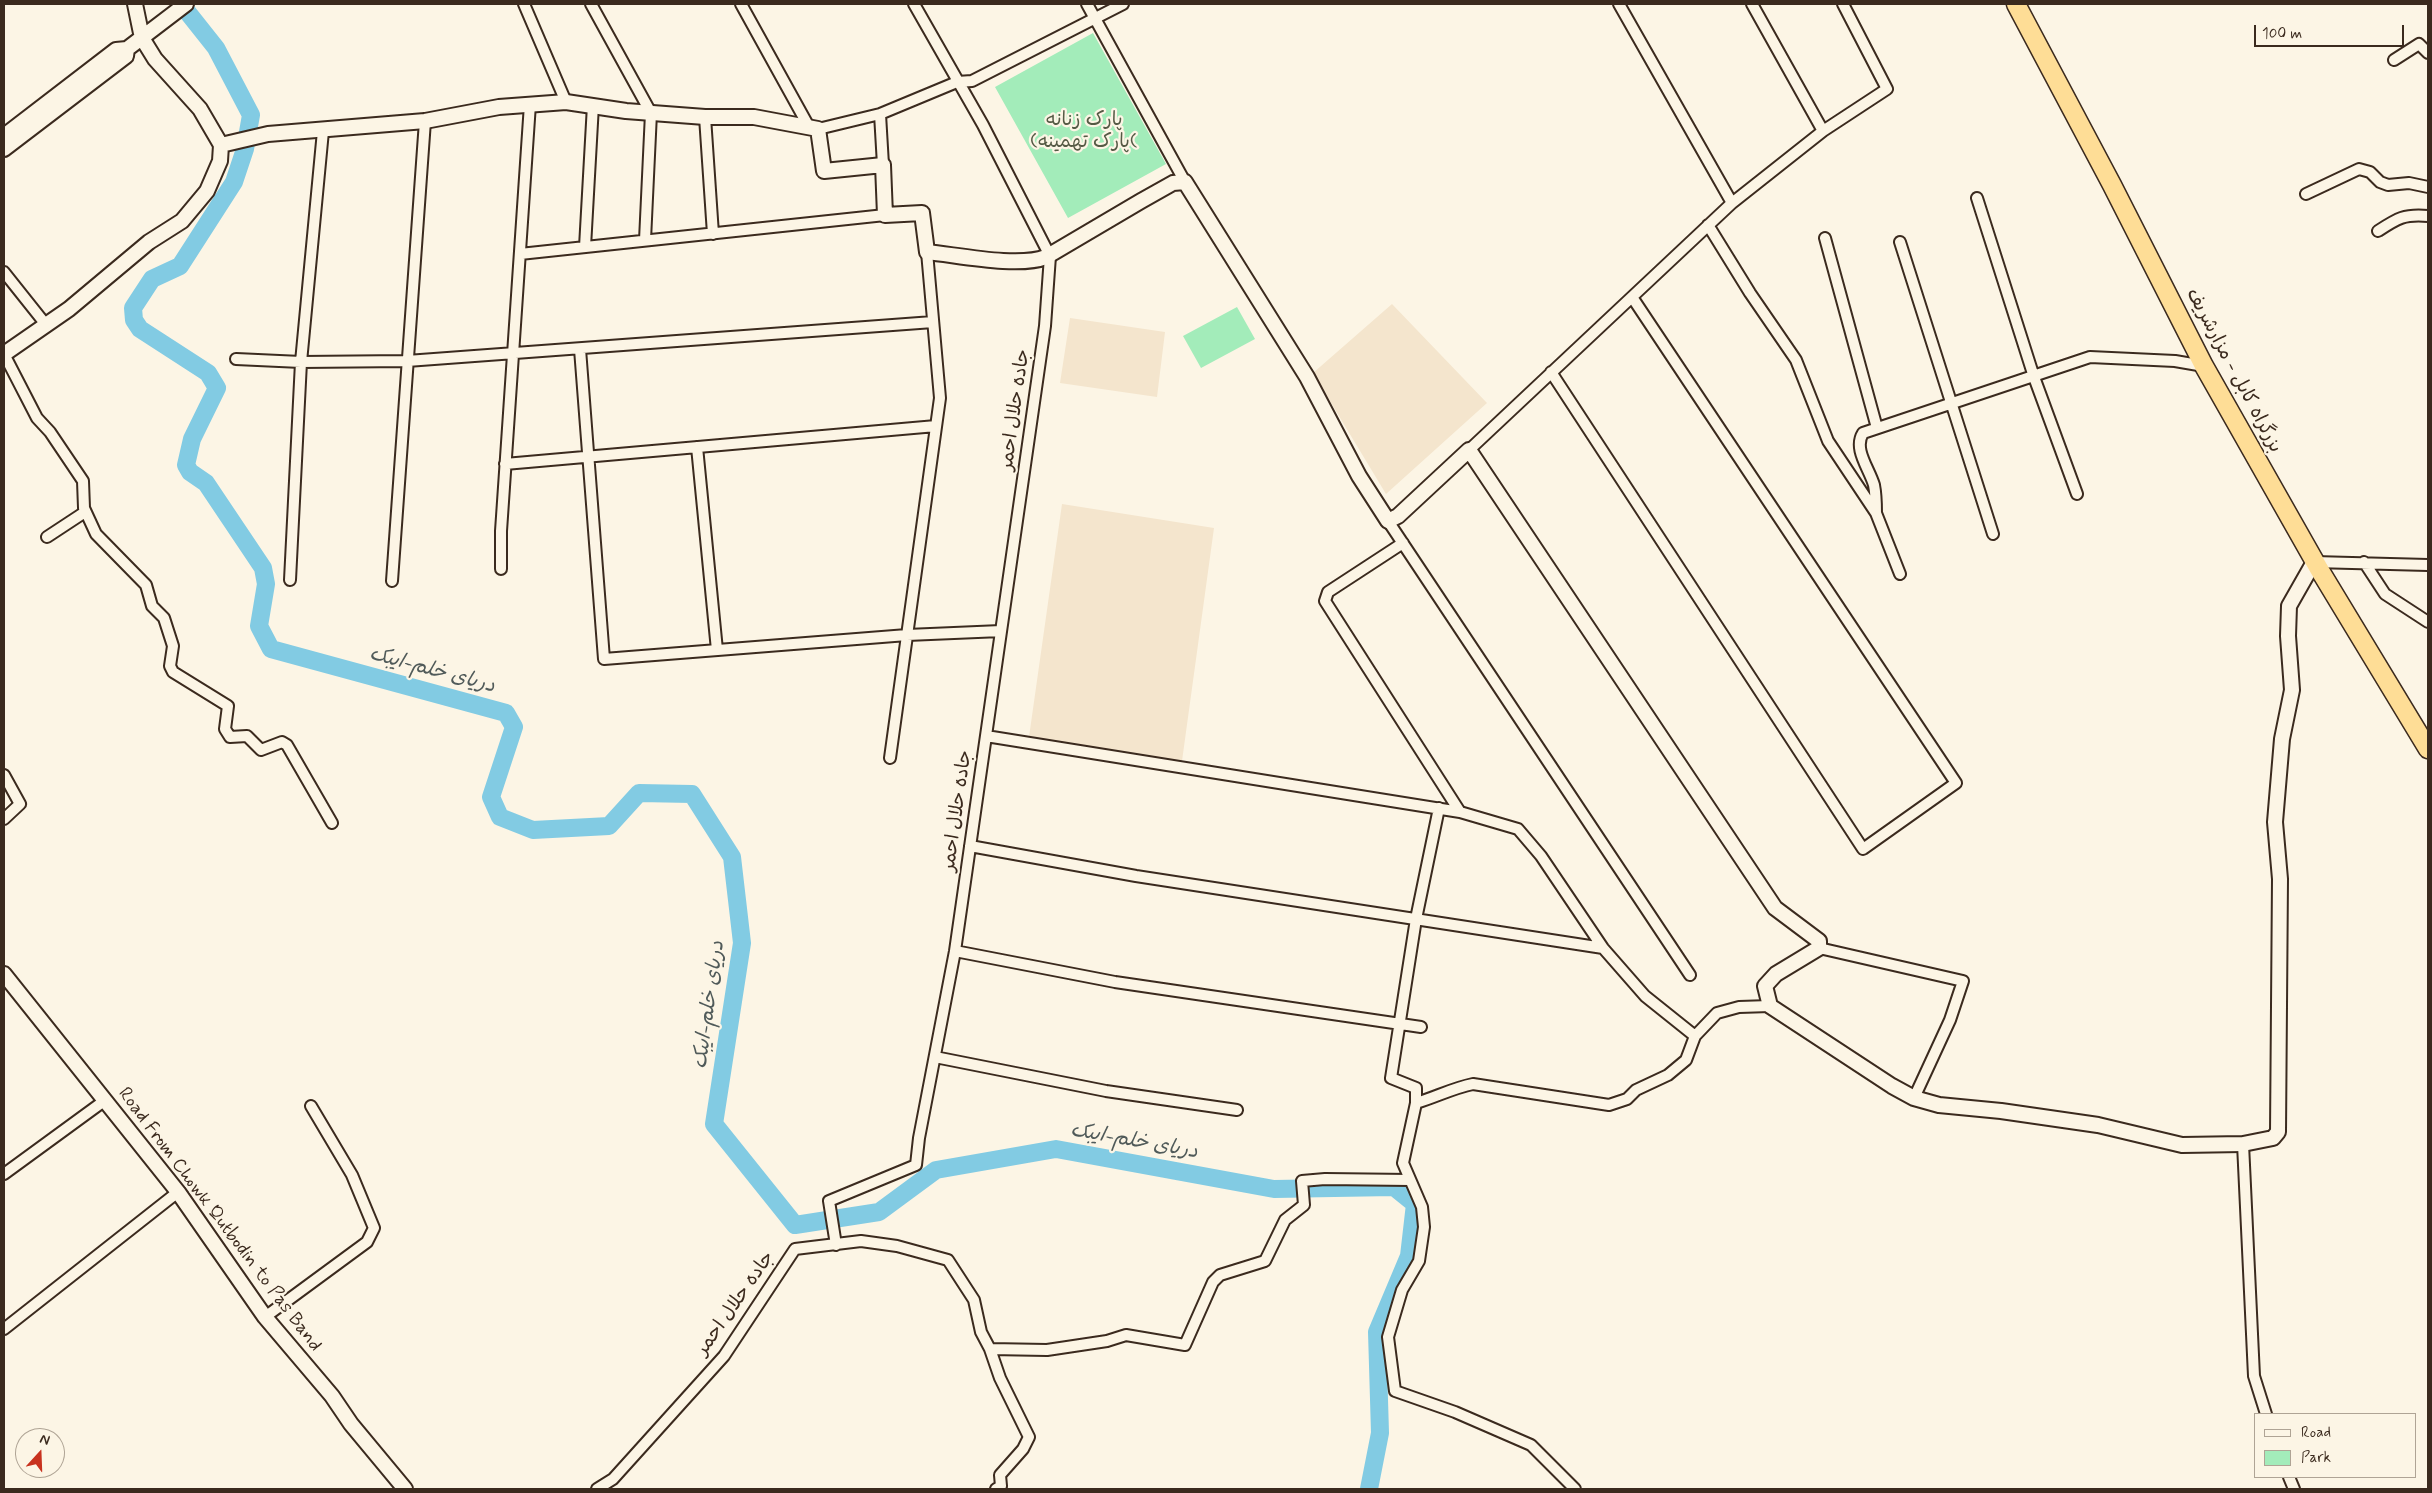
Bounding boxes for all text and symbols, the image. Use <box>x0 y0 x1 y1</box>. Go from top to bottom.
scale bar <box>2257 15 2407 47</box>
text: 100 m <box>2262 24 2302 44</box>
park label: پارک زنانه (پارک تهمینه( <box>1030 110 1138 154</box>
street label: بزرگراه کابل - مزارشریف <box>2180 285 2286 457</box>
street label: جاده حلال احمر <box>996 348 1036 472</box>
water label: دریای خلم-ایبک <box>367 643 497 699</box>
street label: جاده حلال احمر <box>938 749 978 873</box>
water label: دریای خلم-ایبک <box>689 939 731 1071</box>
street label: Road From Chowk Qutbodin to Pas Band <box>112 1083 326 1357</box>
water label: دریای خلم-ایبک <box>1068 1119 1200 1165</box>
street label: جاده حلال احمر <box>692 1247 780 1361</box>
legend <box>2254 1413 2417 1478</box>
text: Road <box>2301 1423 2331 1443</box>
north arrow <box>15 1428 65 1478</box>
text: N <box>37 1430 52 1450</box>
text: Park <box>2301 1448 2331 1468</box>

